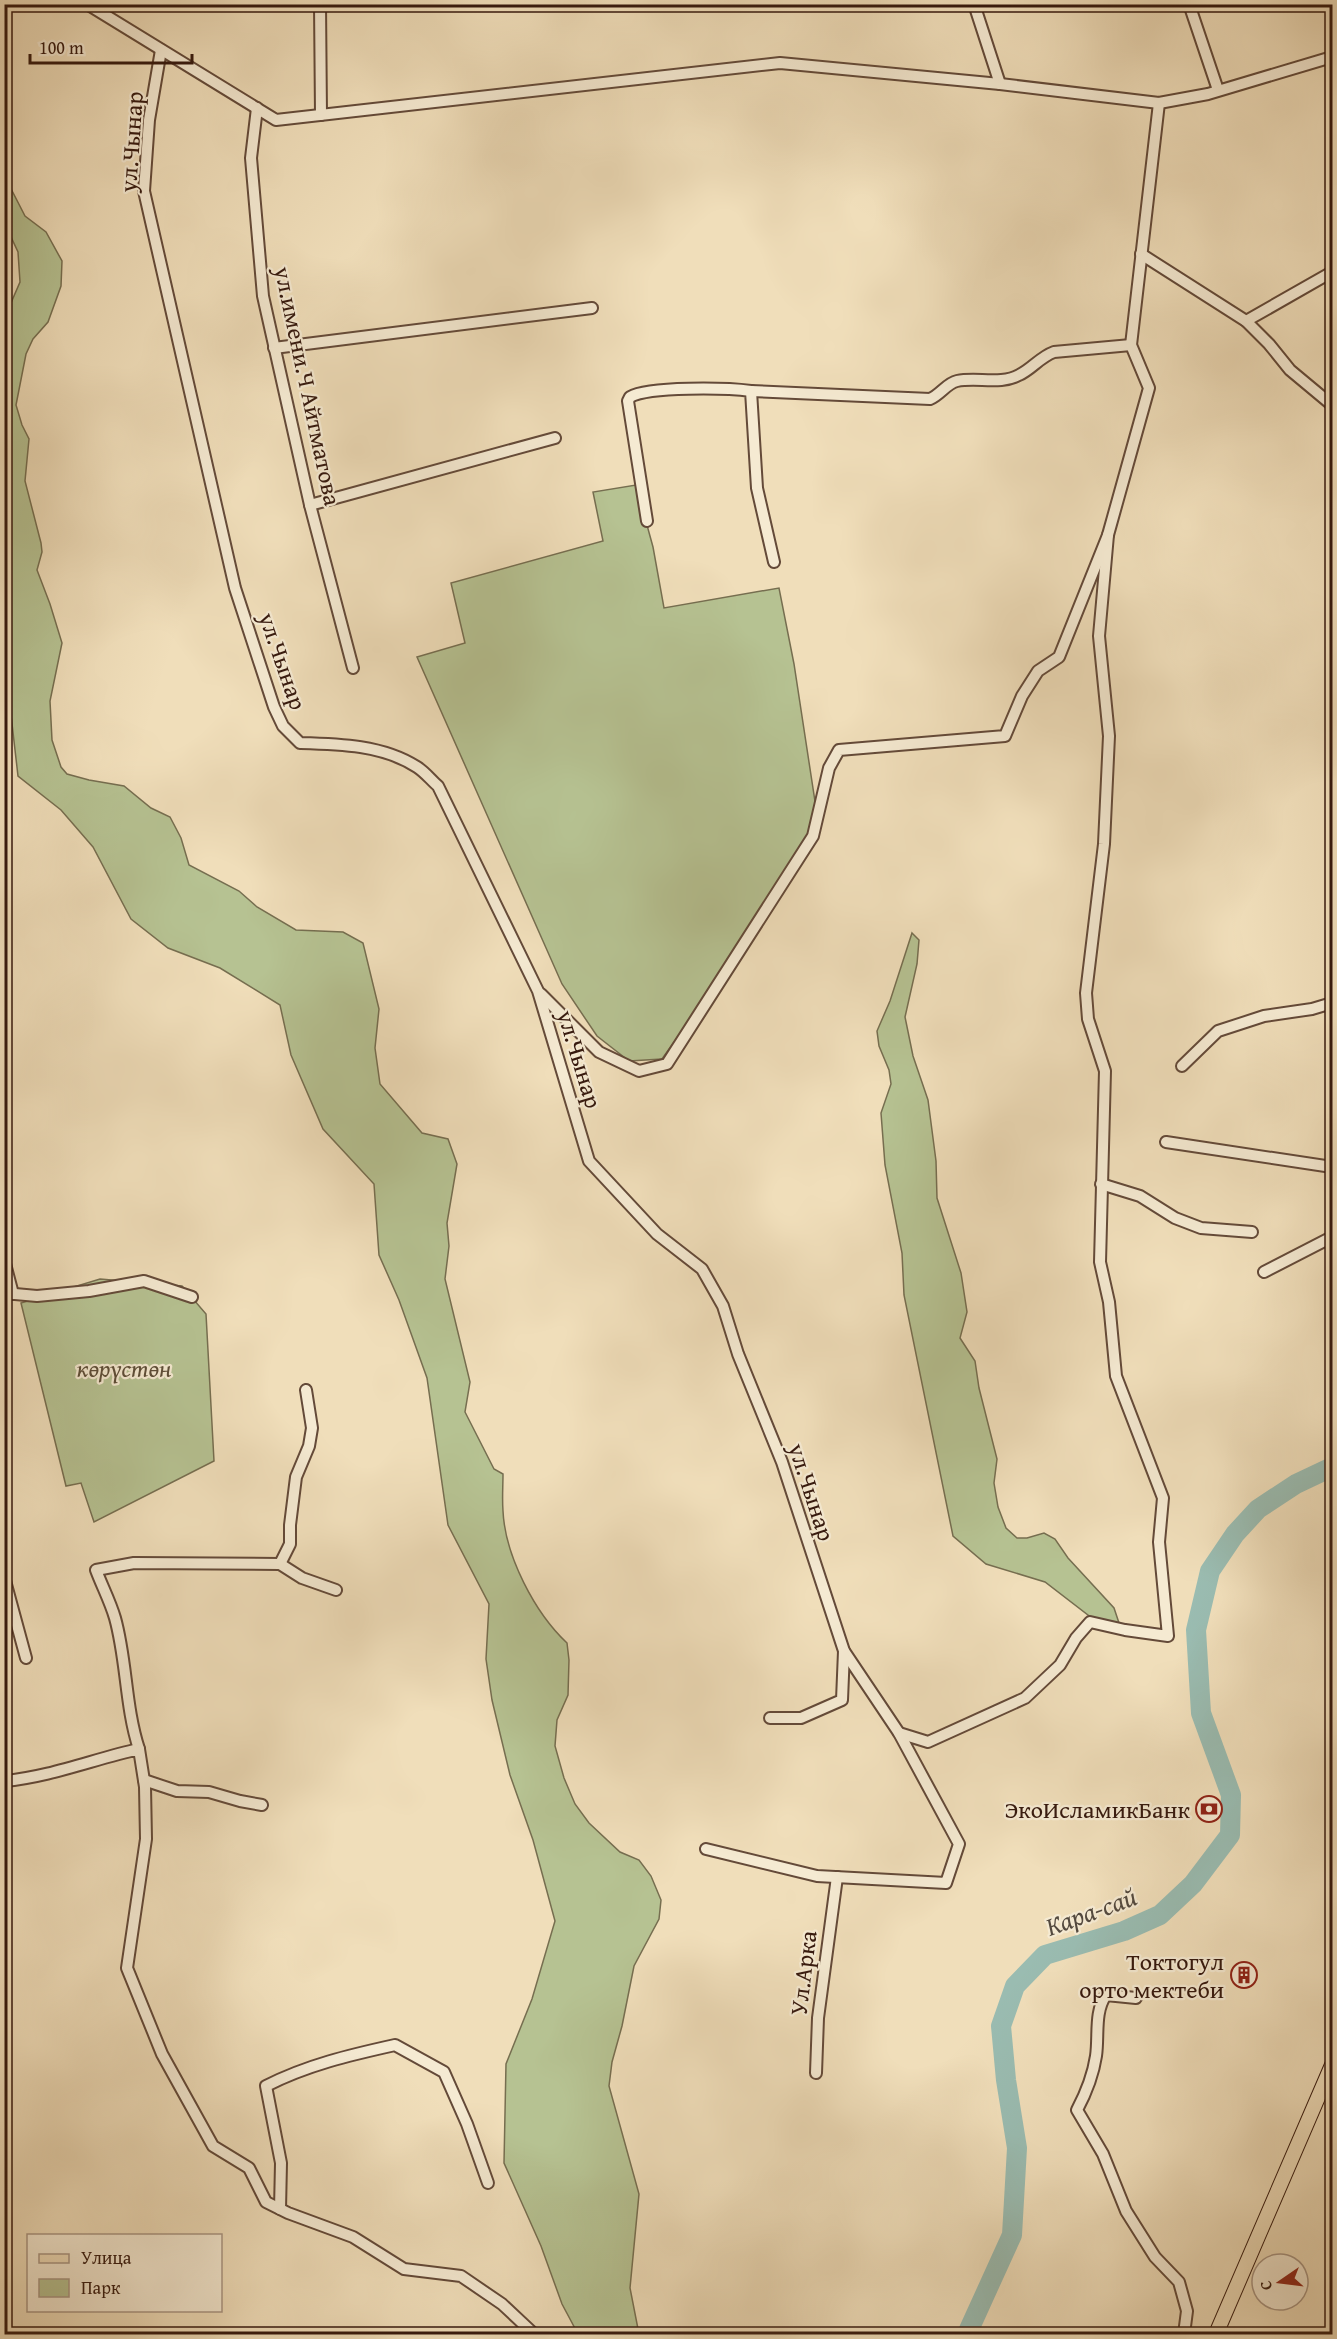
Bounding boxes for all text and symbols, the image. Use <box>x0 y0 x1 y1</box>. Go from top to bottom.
scale bar <box>30 27 192 65</box>
text: 100 m <box>39 34 84 61</box>
street label: ул.Чынар <box>110 90 152 195</box>
street label: ул.имени.Ч Айтматова <box>265 262 351 509</box>
street label: ул.Чынар <box>250 607 316 715</box>
street label: ул.Чынар <box>548 1005 612 1112</box>
park label: көрүстөн <box>77 1351 171 1386</box>
street label: ул.Чынар <box>779 1438 844 1545</box>
place label: ЭкоИсламикБанк <box>1005 1792 1190 1827</box>
bank icon: ЭкоИсламикБанк <box>1194 1794 1224 1824</box>
water label: Кара-сай <box>1040 1876 1142 1946</box>
street label: Ул.Арка <box>780 1928 826 2017</box>
place label: Токтогул орто мектеби <box>1079 1944 1224 2007</box>
building icon: Токтогул орто мектеби <box>1229 1960 1259 1990</box>
legend <box>27 2234 222 2312</box>
text: Улица <box>81 2244 132 2271</box>
north arrow <box>1250 2252 1310 2312</box>
text: Парк <box>81 2274 121 2301</box>
text: С <box>1253 2278 1278 2293</box>

